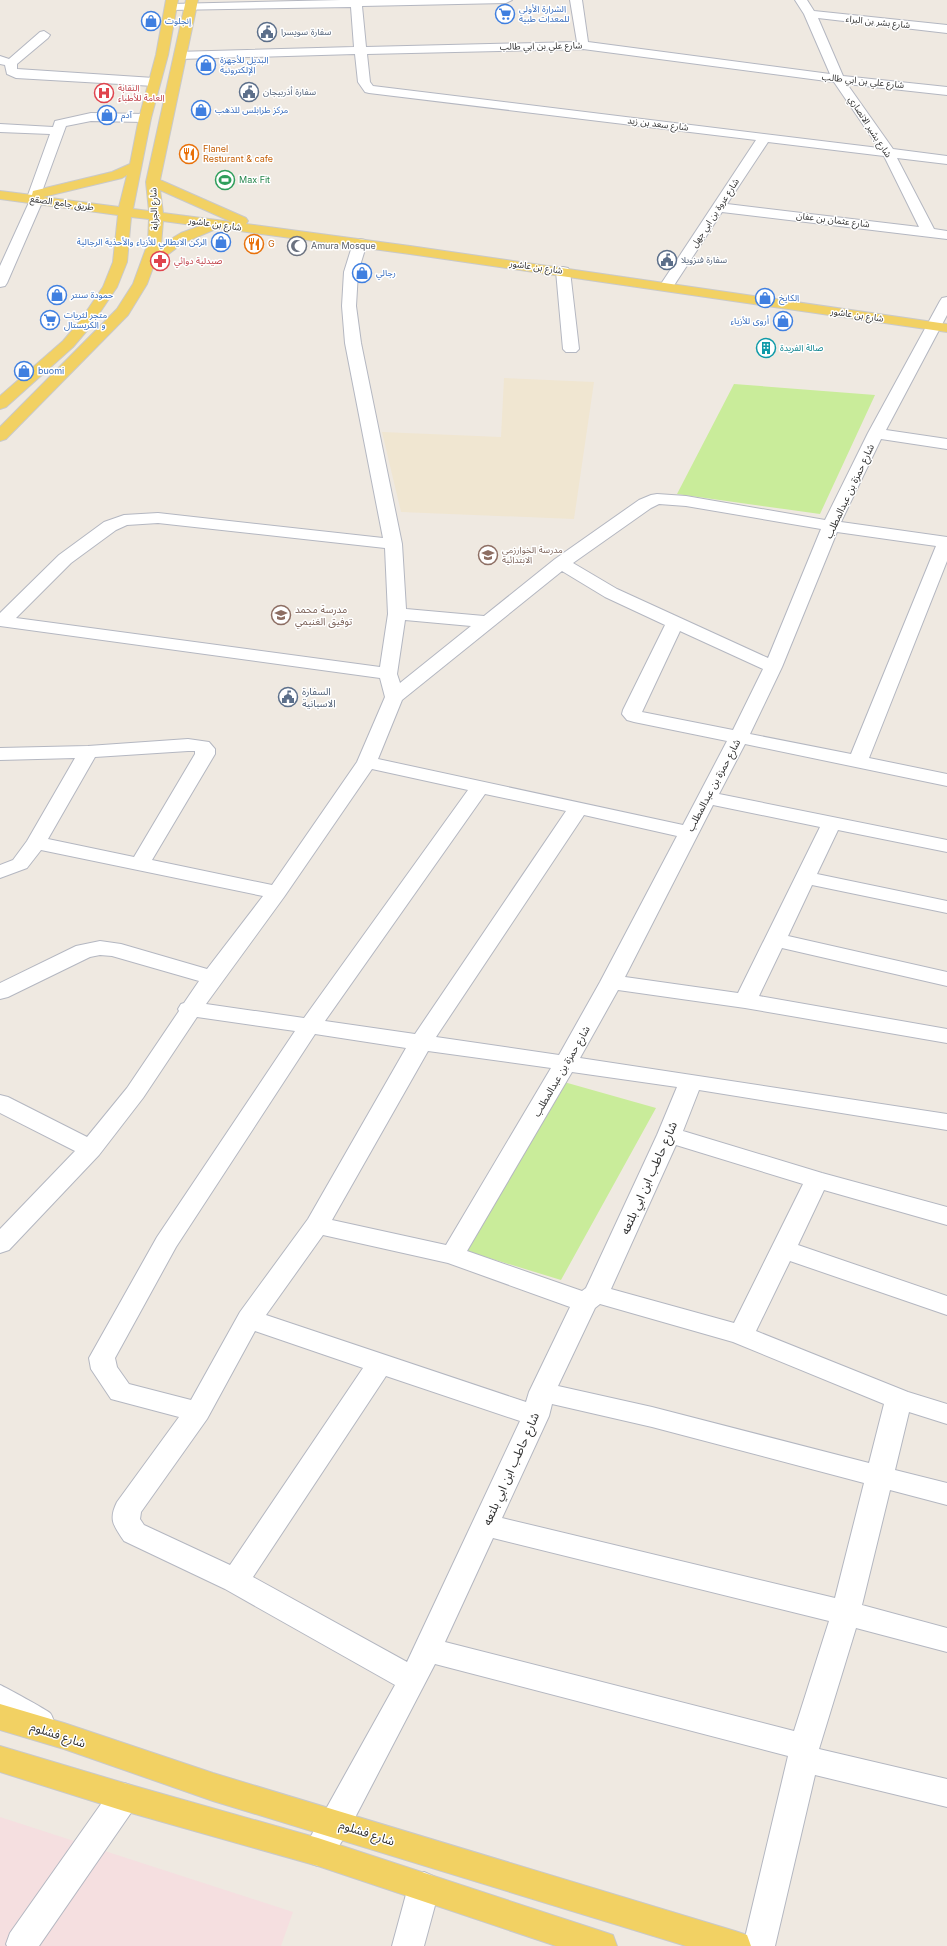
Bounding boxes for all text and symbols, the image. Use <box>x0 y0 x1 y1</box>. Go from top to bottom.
supermarket icon: الشرارة الأولى للمعدات طبية <box>494 3 516 25</box>
place label: الشرارة الأولى للمعدات طبية <box>519 3 569 24</box>
shop icon: إنجلوت <box>140 10 162 32</box>
street label: شارع بشر بن البراء <box>845 13 911 32</box>
place label: إنجلوت <box>165 15 191 27</box>
public building icon: سفارة سويسرا <box>256 21 278 43</box>
place label: سفارة سويسرا <box>281 26 331 38</box>
street label: شارع علي بن ابي طالب <box>500 39 582 54</box>
shop icon: البديل للأجهزة الإلكترونية <box>195 54 217 76</box>
place label: البديل للأجهزة الإلكترونية <box>220 54 269 76</box>
street label: شارع علي بن ابي طالب <box>821 71 905 92</box>
public building icon: سفارة أذربيجان <box>238 81 260 103</box>
hospital icon: النقابة العامة للأطباء <box>93 82 115 104</box>
place label: النقابة العامة للأطباء <box>118 82 165 103</box>
place label: سفارة أذربيجان <box>263 86 316 98</box>
street label: شارع بشير الانصاري <box>845 94 894 161</box>
shop icon: مركز طرابلس للذهب <box>190 99 212 121</box>
shop icon: آدم <box>96 104 118 126</box>
place label: مركز طرابلس للذهب <box>215 104 288 116</box>
place label: آدم <box>121 109 132 122</box>
street label: شارع سعد بن زيد <box>627 114 689 135</box>
restaurant icon: Flanel Resturant & cafe <box>178 143 200 165</box>
place label: Flanel Resturant & cafe <box>203 143 273 164</box>
sports icon: Max Fit <box>214 169 236 191</box>
place label: Max Fit <box>239 174 270 185</box>
street label: شارع عروة بن ابي جهل <box>688 176 743 250</box>
street label: شارع الجرابة <box>147 187 162 230</box>
street label: طريق جامع الصقع <box>29 193 95 214</box>
street label: شارع عثمان بن عفان <box>796 210 870 231</box>
street label: شارع بن عاشور <box>187 214 242 235</box>
shop icon: الركن الايطالي للأزياء والأحذية الرجالية <box>210 231 232 253</box>
restaurant icon: G <box>243 233 265 255</box>
mosque icon: Amura Mosque <box>286 235 308 257</box>
place label: الركن الايطالي للأزياء والأحذية الرجالية <box>77 236 207 249</box>
place label: G <box>268 238 275 249</box>
place label: Amura Mosque <box>311 240 376 251</box>
public building icon: سفارة فنزويلا <box>656 249 678 271</box>
pharmacy icon: صيدلية دوائي <box>149 250 171 272</box>
place label: سفارة فنزويلا <box>681 254 727 266</box>
place label: صيدلية دوائي <box>174 255 222 268</box>
street label: شارع بن عاشور <box>508 257 563 278</box>
shop icon: رجالي <box>351 262 373 284</box>
place label: رجالي <box>376 267 396 280</box>
shop icon: حمودة سنتر <box>46 284 68 306</box>
shop icon: الكايخ <box>754 287 776 309</box>
place label: حمودة سنتر <box>70 289 113 301</box>
place label: الكايخ <box>779 292 799 305</box>
street label: شارع بن عاشور <box>829 305 884 326</box>
supermarket icon: متجر لثريات و الكريستال <box>39 309 61 331</box>
place label: متجر لثريات و الكريستال <box>64 309 107 331</box>
shop icon: أروى للأزياء <box>772 310 794 332</box>
place label: أروى للأزياء <box>730 315 769 327</box>
building icon: صالة الفريدة <box>755 337 777 359</box>
place label: صالة الفريدة <box>780 342 823 354</box>
shop icon: buomi <box>13 360 35 382</box>
place label: buomi <box>38 365 64 376</box>
street label: شارع حمزة بن عبدالمطلب <box>822 442 878 541</box>
school or university icon: مدرسة الخوارزمي الابتدائية <box>477 544 499 566</box>
place label: مدرسة الخوارزمي الابتدائية <box>502 544 563 565</box>
place label: مدرسة محمد توفيق الغنيمي <box>295 603 352 629</box>
school or university icon: مدرسة محمد توفيق الغنيمي <box>270 604 292 626</box>
place label: السفارة الاسبانية <box>302 685 336 709</box>
public building icon: السفارة الاسبانية <box>277 686 299 708</box>
street label: شارع حمزة بن عبدالمطلب <box>684 737 744 834</box>
street label: شارع حمزة بن عبدالمطلب <box>530 1023 594 1120</box>
street label: شارع حاطب ابن ابي بلتعه <box>617 1119 683 1238</box>
street label: شارع حاطب ابن ابي بلتعه <box>479 1410 545 1529</box>
street label: شارع فشلوم <box>28 1719 88 1752</box>
street label: شارع فشلوم <box>337 1817 397 1850</box>

